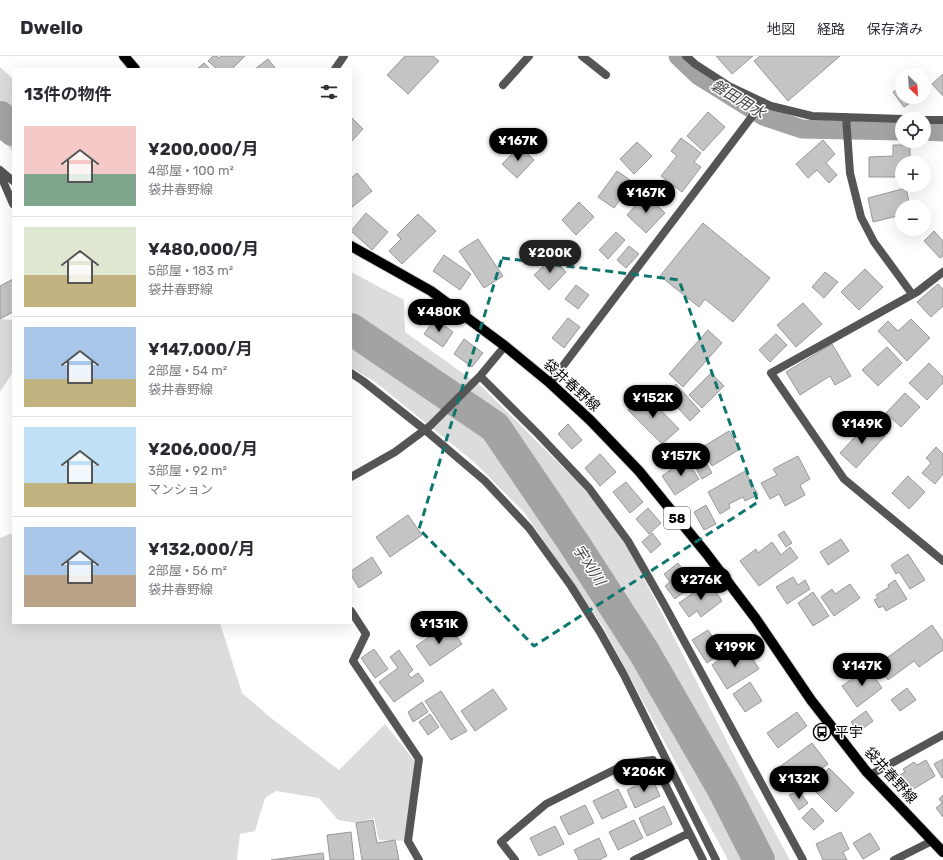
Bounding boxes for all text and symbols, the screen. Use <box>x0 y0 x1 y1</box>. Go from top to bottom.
text: Dwello <box>20 16 83 39</box>
text: 地図 <box>767 21 795 38</box>
text: 経路 <box>817 21 845 38</box>
text: 保存済み <box>867 21 923 38</box>
north arrow <box>895 68 931 104</box>
map controls <box>895 68 931 236</box>
water label: 磐田用水 <box>708 76 770 123</box>
icon: filters <box>318 81 340 103</box>
text: 13件の物件 <box>24 84 112 104</box>
button: locate <box>895 112 931 148</box>
pin: ¥167K <box>490 128 546 162</box>
text: ¥167K <box>498 133 538 148</box>
text: ¥200,000/月 <box>148 139 259 159</box>
icon: home <box>56 142 104 190</box>
button: + <box>895 156 931 192</box>
text: 4部屋 · 100 m² <box>148 163 234 178</box>
pin: ¥167K <box>618 180 674 214</box>
text: 袋井春野線 <box>148 182 213 197</box>
text: ¥167K <box>626 185 666 200</box>
button: − <box>895 200 931 236</box>
text: ¥480,000/月 <box>148 239 259 259</box>
pin: ¥200K <box>522 240 578 274</box>
icon: home <box>56 243 104 291</box>
text: ¥200K <box>528 245 572 260</box>
text: 5部屋 · 183 m² <box>148 263 233 278</box>
text: 袋井春野線 <box>148 282 213 297</box>
pin: ¥480K <box>411 299 467 333</box>
text: ¥480K <box>417 304 461 319</box>
text: ¥147,000/月 <box>148 339 253 359</box>
icon: home <box>56 343 104 391</box>
street label: 袋井春野線 <box>540 356 603 415</box>
text: 2部屋 · 54 m² <box>148 363 227 378</box>
text: 袋井春野線 <box>148 382 213 397</box>
pin: ¥152K <box>625 385 681 419</box>
text: ¥152K <box>633 390 673 405</box>
pin: ¥149K <box>834 411 890 445</box>
text: ¥149K <box>841 416 883 431</box>
text: ¥206,000/月 <box>148 439 258 459</box>
icon: home <box>56 443 104 491</box>
pin: ¥157K <box>653 443 709 477</box>
text: ¥157K <box>661 448 701 463</box>
text: 3部屋 · 92 m² <box>148 463 227 478</box>
text: マンション <box>148 482 213 497</box>
road number: 58 <box>664 507 690 529</box>
text: ¥132,000/月 <box>148 539 255 559</box>
water label: 宇刈川 <box>569 541 610 590</box>
icon: home <box>56 543 104 591</box>
text: 2部屋 · 56 m² <box>148 563 227 578</box>
pin: ¥276K <box>673 567 729 601</box>
text: ¥276K <box>680 572 722 587</box>
text: 袋井春野線 <box>148 582 213 597</box>
pin: ¥131K <box>411 611 467 645</box>
text: ¥131K <box>420 616 458 631</box>
pin: ¥199K <box>707 634 763 668</box>
text: ¥199K <box>715 639 755 654</box>
pin: ¥147K <box>834 653 890 687</box>
text: ¥147K <box>842 658 882 673</box>
bus stop icon: 平宇 <box>812 722 832 742</box>
place label: 平宇 <box>835 724 863 741</box>
street label: 袋井春野線 <box>861 744 920 807</box>
pin: ¥206K <box>616 759 672 793</box>
text: ¥206K <box>622 764 666 779</box>
pin: ¥132K <box>771 766 827 800</box>
text: ¥132K <box>778 771 820 786</box>

